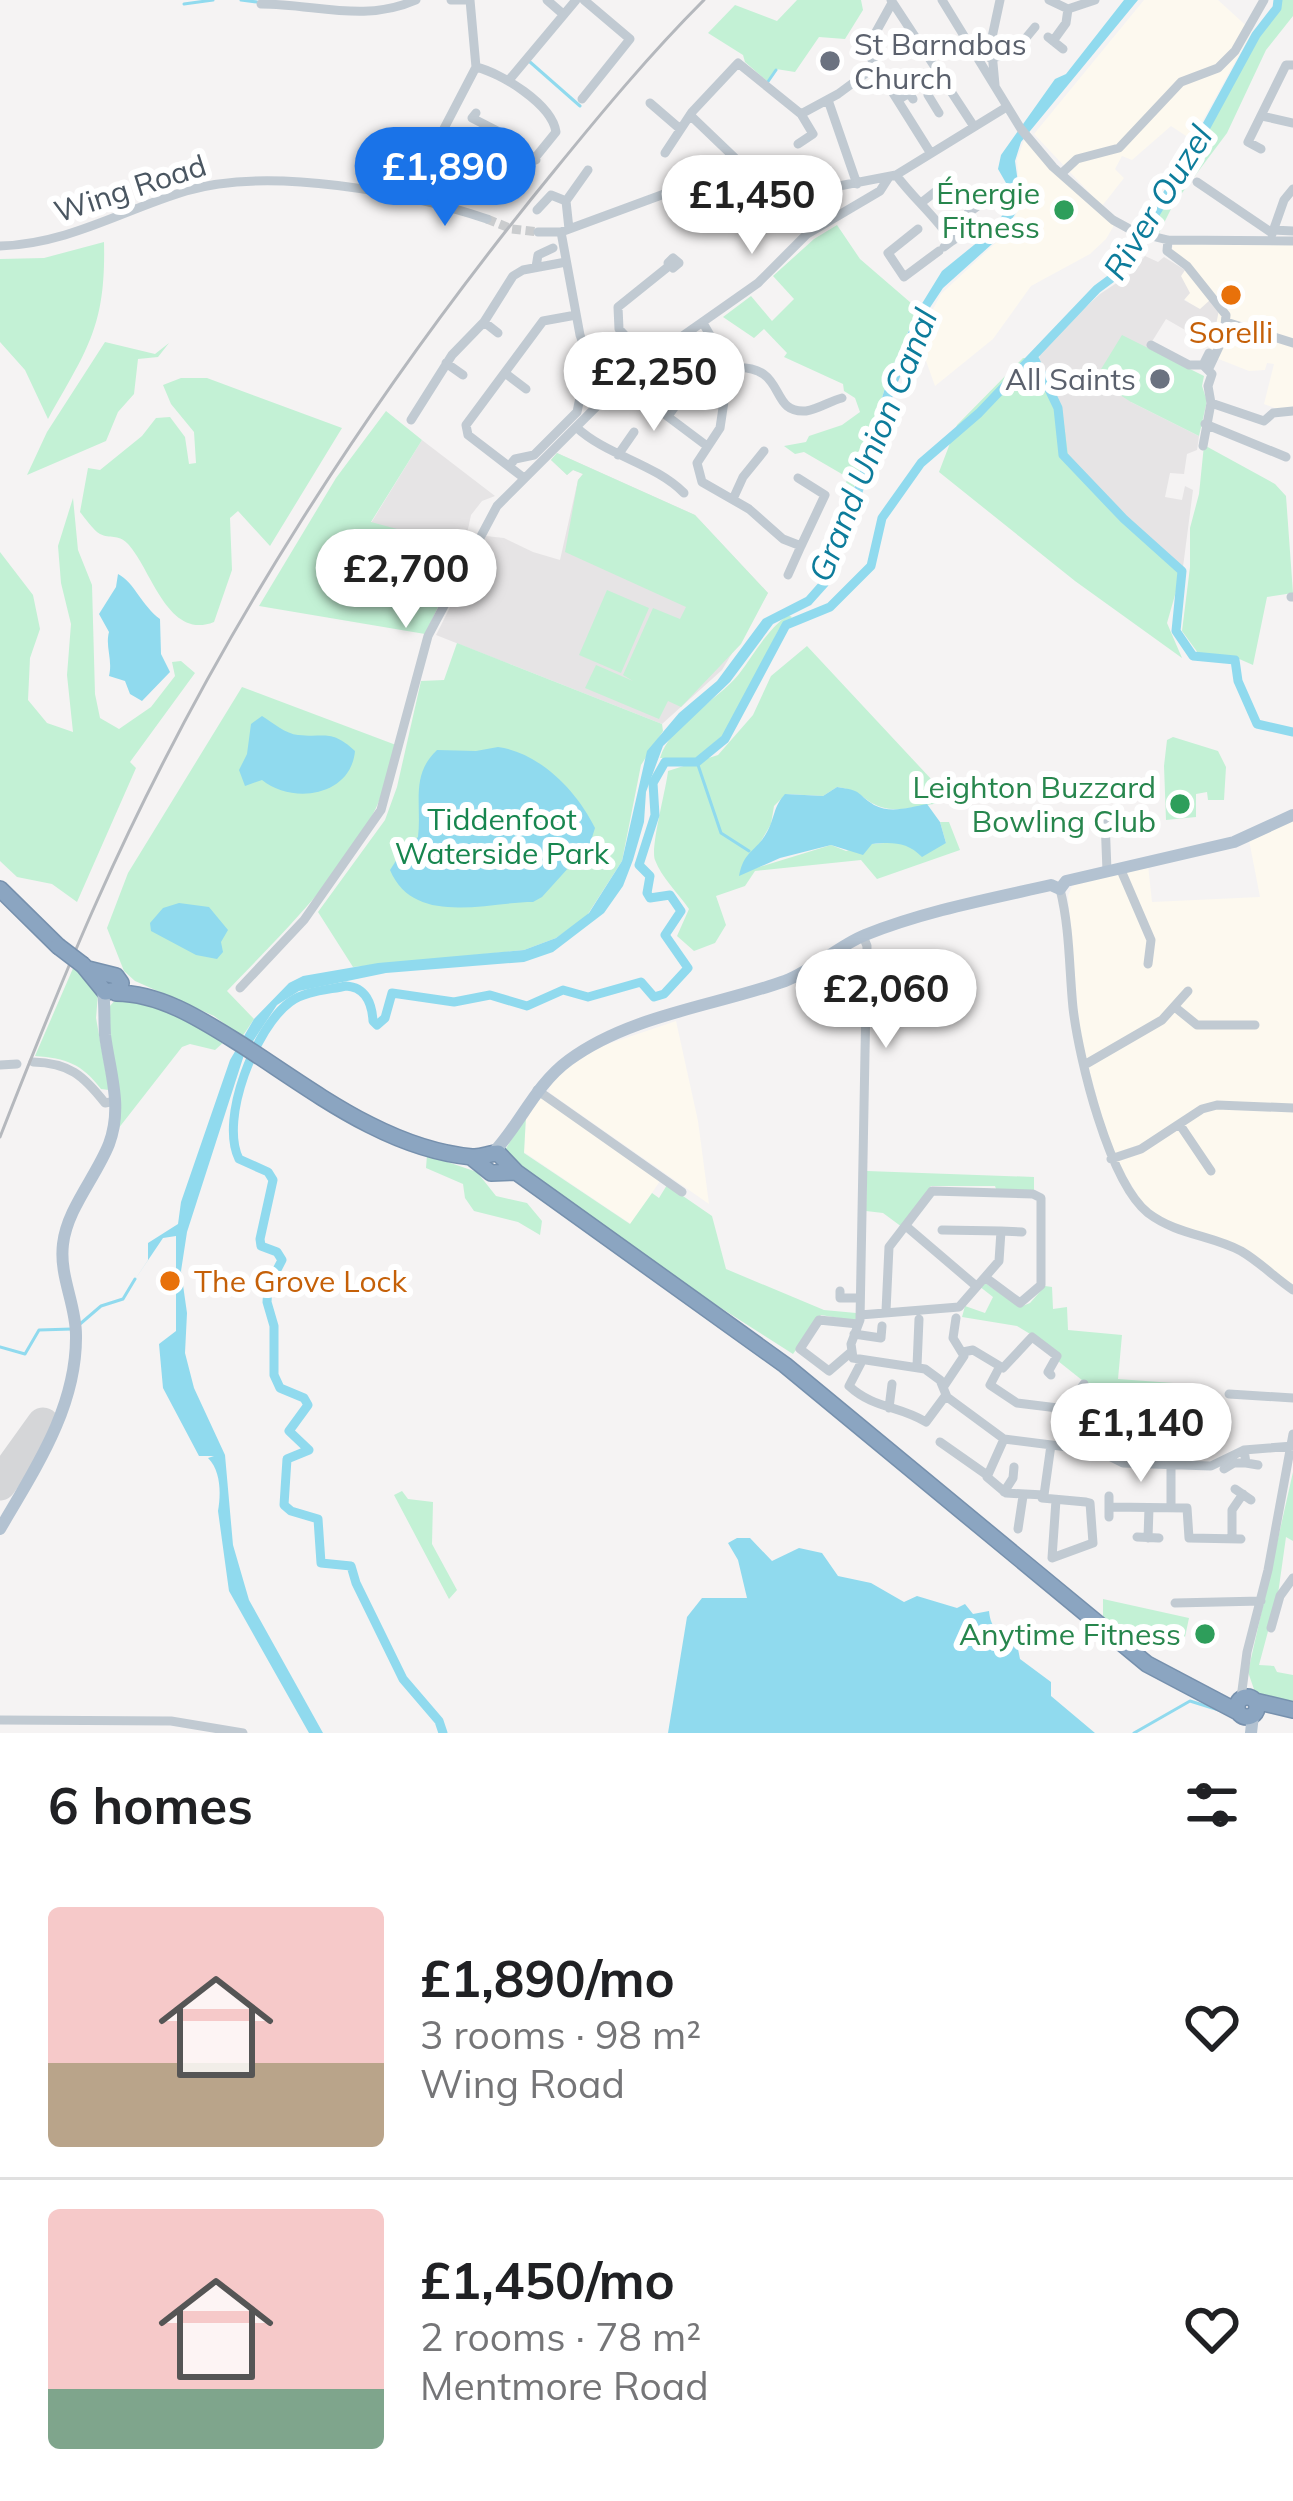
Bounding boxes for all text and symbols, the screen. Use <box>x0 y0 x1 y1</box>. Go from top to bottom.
place label: St Barnabas Church <box>854 25 1027 97</box>
marker: St Barnabas Church <box>817 48 843 74</box>
water label: River Ouzel <box>1094 117 1220 286</box>
pin: £1,890 <box>347 127 543 229</box>
text: £1,890 <box>382 141 508 190</box>
street label: Wing Road <box>49 146 211 230</box>
pin: £1,450 <box>654 155 850 257</box>
text: £1,450 <box>689 169 815 218</box>
place label: Énergie Fitness <box>936 174 1040 246</box>
marker: Énergie Fitness <box>1051 197 1077 223</box>
marker: Sorelli <box>1218 282 1244 308</box>
water label: Grand Union Canal <box>799 303 945 587</box>
place label: Sorelli <box>1189 313 1273 351</box>
pin: £2,250 <box>556 332 752 434</box>
text: £2,250 <box>591 346 717 395</box>
place label: All Saints <box>1005 360 1136 398</box>
marker: All Saints <box>1147 366 1173 392</box>
pin: £2,700 <box>308 529 504 631</box>
text: £2,700 <box>343 543 469 592</box>
place label: Leighton Buzzard Bowling Club <box>912 768 1156 840</box>
marker: Leighton Buzzard Bowling Club <box>1167 791 1193 817</box>
park label: Tiddenfoot Waterside Park <box>395 800 610 872</box>
pin: £2,060 <box>788 949 984 1051</box>
text: £2,060 <box>823 963 949 1012</box>
place label: The Grove Lock <box>194 1262 407 1300</box>
marker: The Grove Lock <box>157 1268 183 1294</box>
pin: £1,140 <box>1043 1383 1239 1485</box>
text: £1,140 <box>1078 1397 1204 1446</box>
place label: Anytime Fitness <box>959 1615 1181 1653</box>
marker: Anytime Fitness <box>1192 1621 1218 1647</box>
icon: filters <box>1179 1772 1245 1838</box>
text: 6 homes <box>48 1773 253 1837</box>
text: £1,890/mo <box>420 1946 675 2010</box>
icon: home <box>144 1955 288 2099</box>
icon: heart <box>1179 1994 1245 2060</box>
text: 3 rooms · 98 m² <box>420 2010 701 2059</box>
text: Wing Road <box>420 2059 625 2108</box>
text: £1,450/mo <box>420 2248 675 2312</box>
icon: home <box>144 2257 288 2401</box>
icon: heart <box>1179 2296 1245 2362</box>
text: 2 rooms · 78 m² <box>420 2312 701 2361</box>
text: Mentmore Road <box>420 2361 709 2410</box>

